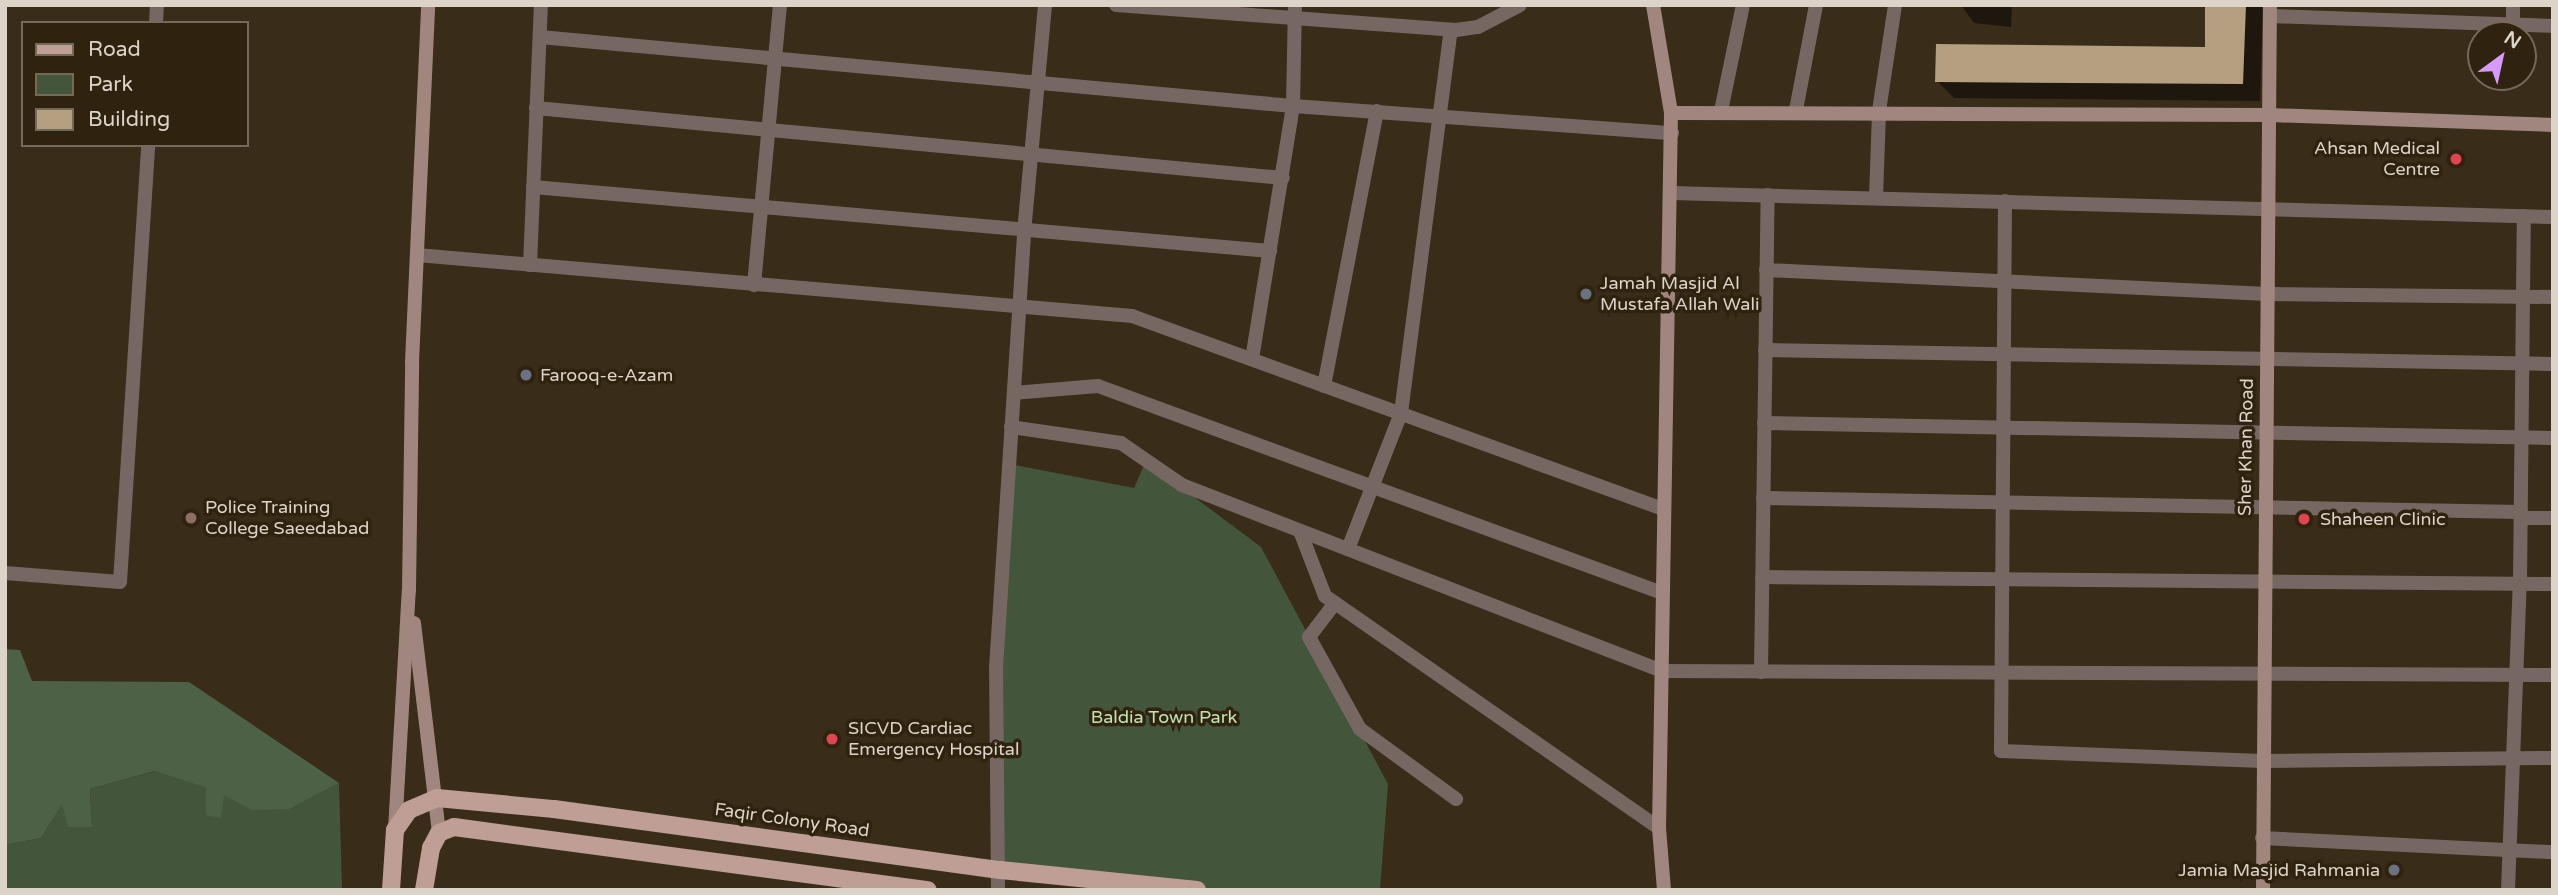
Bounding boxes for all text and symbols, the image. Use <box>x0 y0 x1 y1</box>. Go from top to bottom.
legend <box>21 21 248 147</box>
north arrow <box>2467 21 2537 91</box>
text: N <box>2500 27 2525 53</box>
text: Road <box>88 37 141 62</box>
text: Park <box>88 72 133 97</box>
text: Building <box>88 107 170 132</box>
place label: Ahsan Medical Centre <box>2314 138 2440 180</box>
marker: Ahsan Medical Centre <box>2446 149 2466 169</box>
place label: Jamah Masjid Al Mustafa Allah Wali <box>1600 273 1759 316</box>
marker: Jamah Masjid Al Mustafa Allah Wali <box>1578 286 1594 302</box>
place label: Farooq-e-Azam <box>540 364 673 386</box>
marker: Farooq-e-Azam <box>518 367 534 383</box>
street label: Sher Khan Road <box>2234 378 2258 516</box>
place label: Police Training College Saeedabad <box>205 497 369 540</box>
place label: Shaheen Clinic <box>2320 508 2446 530</box>
marker: Shaheen Clinic <box>2294 509 2314 529</box>
marker: Police Training College Saeedabad <box>183 510 199 526</box>
park label: Baldia Town Park <box>1091 706 1237 728</box>
place label: SICVD Cardiac Emergency Hospital <box>848 718 1019 760</box>
marker: SICVD Cardiac Emergency Hospital <box>822 729 842 749</box>
street label: Faqir Colony Road <box>713 798 871 842</box>
place label: Jamia Masjid Rahmania <box>2178 859 2380 881</box>
marker: Jamia Masjid Rahmania <box>2386 862 2402 878</box>

